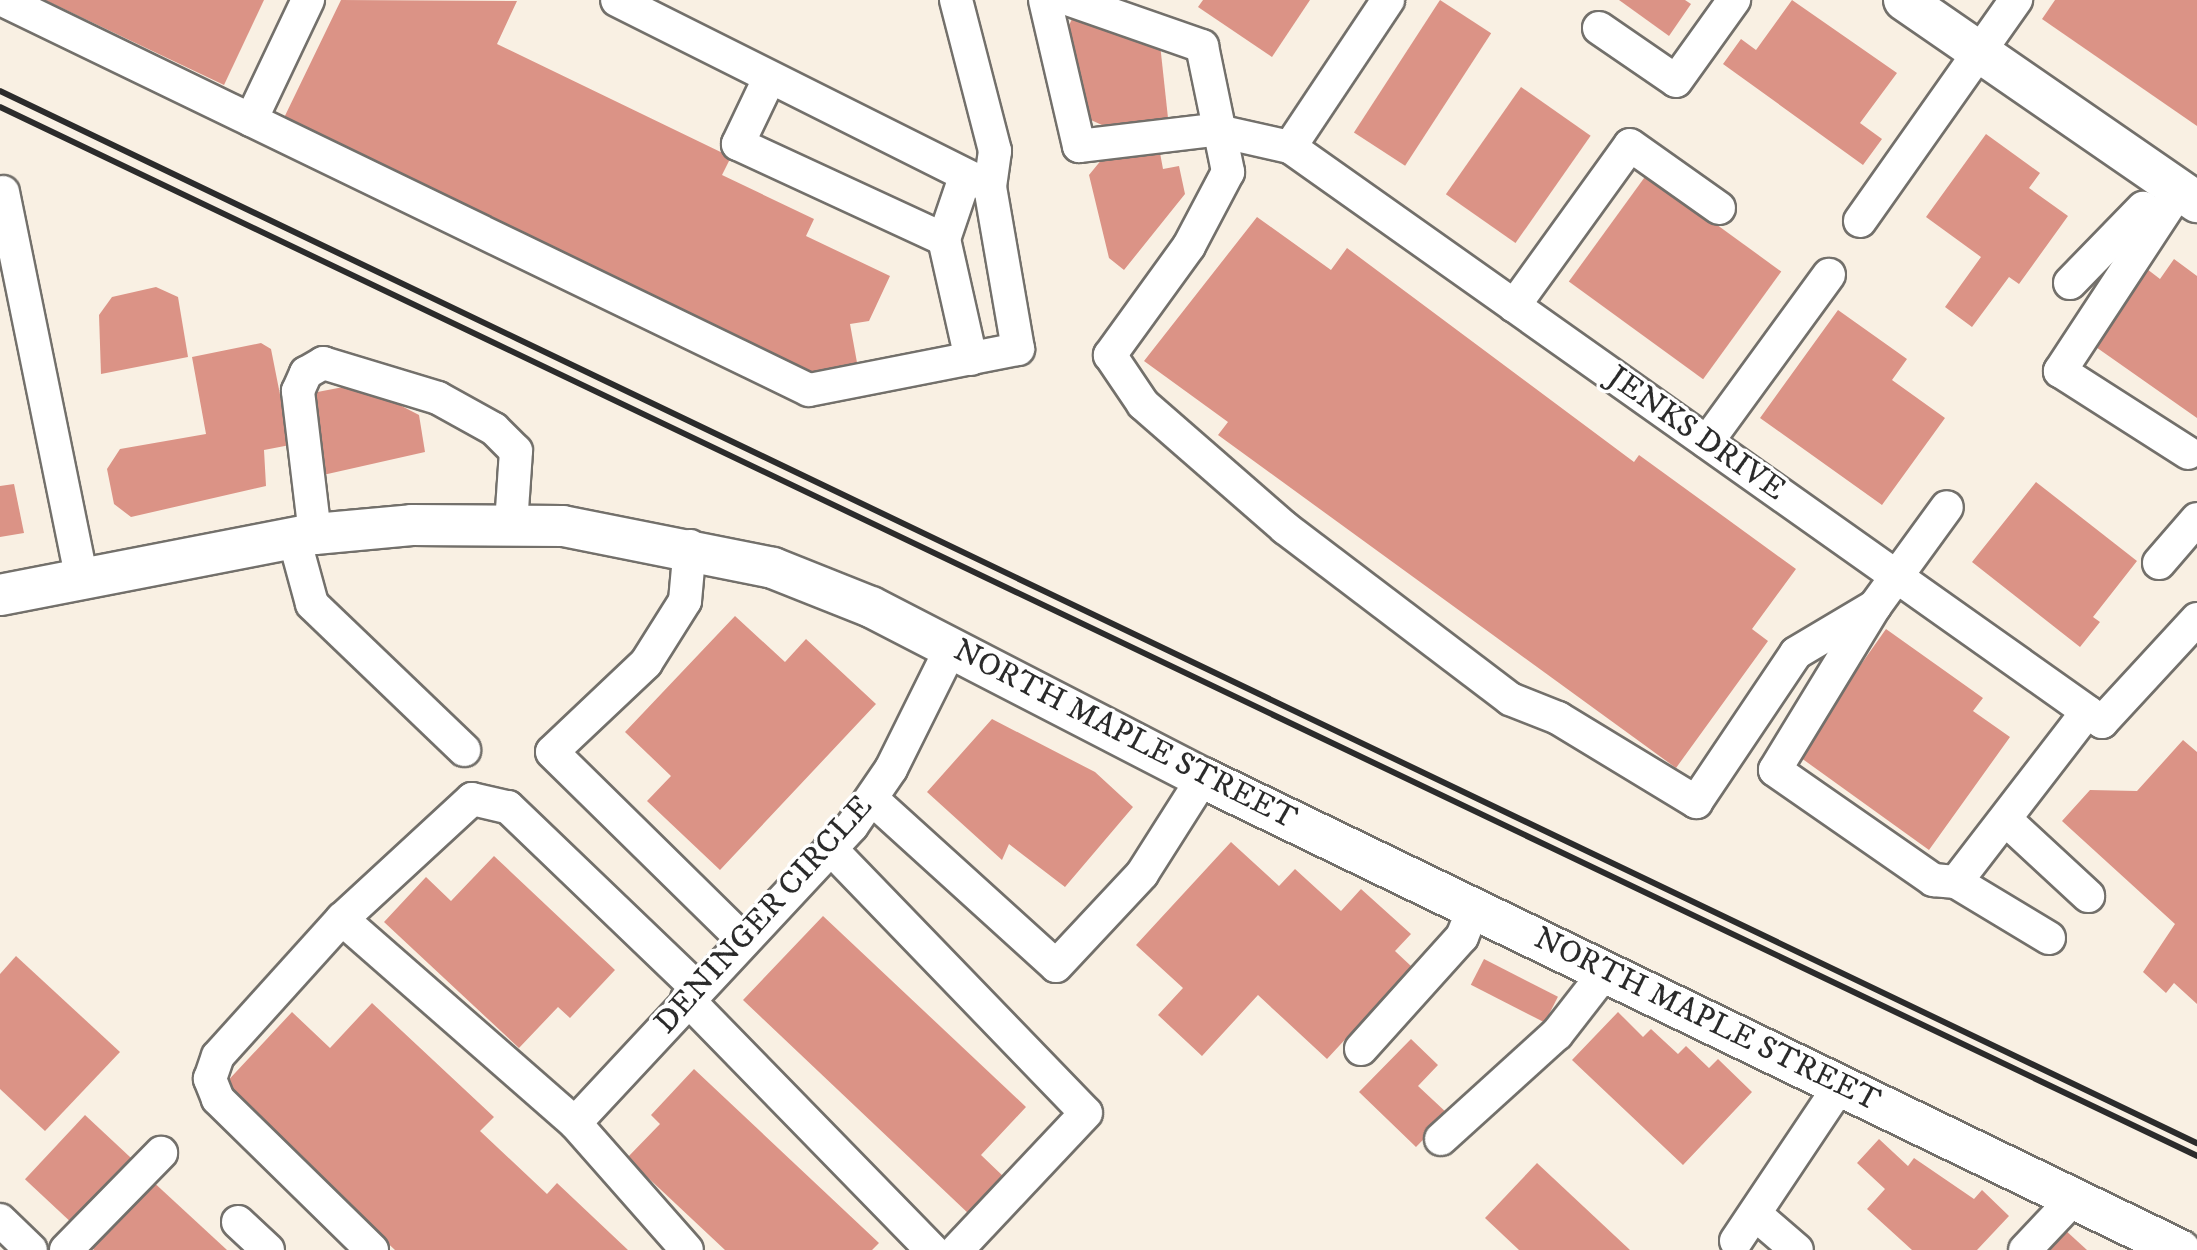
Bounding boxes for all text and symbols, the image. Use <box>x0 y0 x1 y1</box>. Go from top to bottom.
street label: JENKS DRIVE <box>1600 358 1792 510</box>
street label: NORTH MAPLE STREET <box>947 632 1303 838</box>
street label: DENINGER CIRCLE <box>647 788 881 1042</box>
street label: NORTH MAPLE STREET <box>1528 919 1886 1121</box>

